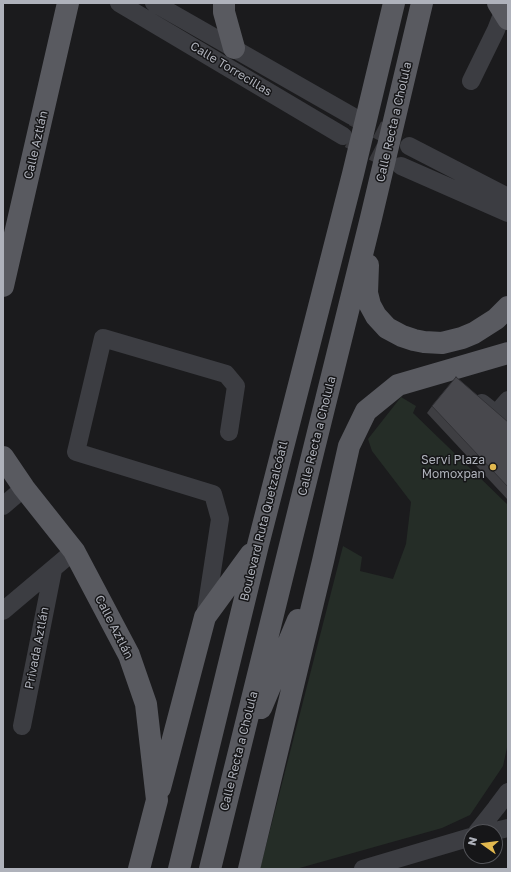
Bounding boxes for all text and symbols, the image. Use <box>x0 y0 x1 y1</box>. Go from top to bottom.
street label: Calle Torrecillas <box>188 39 274 99</box>
street label: Calle Recta a Cholula <box>373 61 415 183</box>
street label: Calle Aztlán <box>21 109 51 181</box>
street label: Calle Recta a Cholula <box>295 375 339 497</box>
street label: Boulevard Ruta Quetzalcóatl <box>237 439 291 603</box>
place label: Servi Plaza Momoxpan <box>421 453 485 481</box>
marker: Servi Plaza Momoxpan <box>488 462 498 472</box>
street label: Calle Aztlán <box>92 593 136 661</box>
street label: Privada Aztlán <box>22 606 52 690</box>
street label: Calle Recta a Cholula <box>217 690 261 812</box>
north arrow <box>463 824 503 864</box>
text: N <box>465 836 479 847</box>

